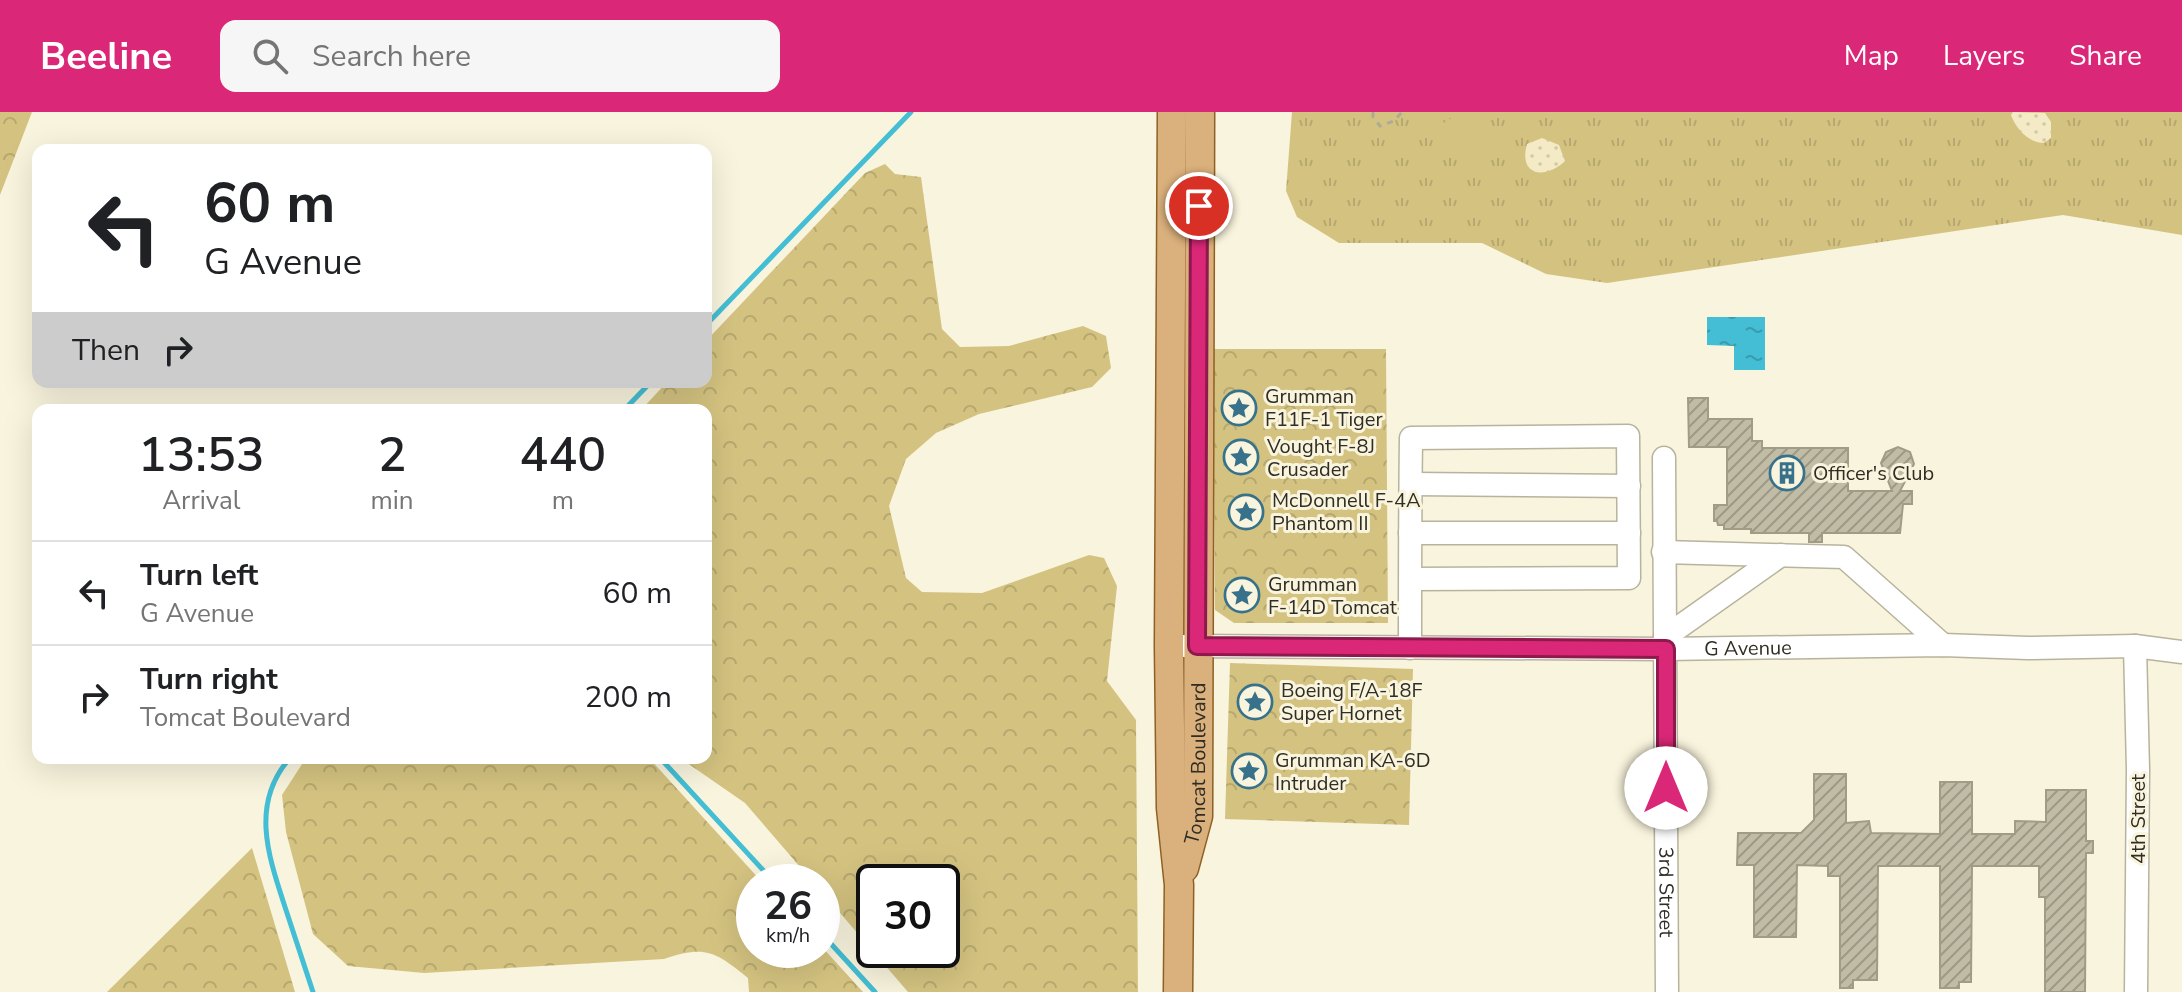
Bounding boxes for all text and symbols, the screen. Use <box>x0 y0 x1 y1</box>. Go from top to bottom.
search box <box>220 20 780 92</box>
text: Beeline <box>40 31 172 82</box>
icon: search <box>248 34 292 78</box>
text: Search here <box>312 36 471 77</box>
text: Map <box>1844 37 1899 75</box>
text: Layers <box>1943 37 2025 75</box>
text: Share <box>2069 37 2142 75</box>
text: 60 m <box>204 165 335 242</box>
pin <box>1165 172 1233 240</box>
icon: left <box>72 176 176 280</box>
icon: arrive <box>1177 184 1221 228</box>
text: G Avenue <box>204 238 362 287</box>
icon: right <box>156 328 200 372</box>
text: Then <box>72 330 140 371</box>
place label: Grumman F11F-1 Tiger <box>1265 383 1383 433</box>
place icon: Grumman F11F-1 Tiger <box>1220 389 1258 427</box>
text: 13:53 <box>138 422 265 488</box>
text: 2 <box>378 422 406 488</box>
text: 440 <box>520 422 606 488</box>
place label: Vought F-8J Crusader <box>1266 433 1375 483</box>
place icon: Vought F-8J Crusader <box>1222 438 1260 476</box>
building icon: Officer's Club <box>1768 454 1806 492</box>
place label: Officer's Club <box>1813 460 1934 487</box>
text: Arrival <box>162 483 240 518</box>
text: min <box>371 483 414 518</box>
text: m <box>552 483 574 518</box>
place label: McDonnell F-4A Phantom II <box>1272 487 1421 537</box>
place icon: McDonnell F-4A Phantom II <box>1227 493 1265 531</box>
text: Turn left <box>140 555 258 596</box>
icon: left <box>72 571 116 615</box>
place label: Grumman F-14D Tomcat <box>1268 571 1398 621</box>
text: 60 m <box>603 573 672 614</box>
place icon: Grumman F-14D Tomcat <box>1223 576 1261 614</box>
text: G Avenue <box>140 596 254 631</box>
street label: G Avenue <box>1704 634 1792 662</box>
text: Turn right <box>140 659 278 700</box>
icon: right <box>72 675 116 719</box>
text: 200 m <box>585 677 672 718</box>
place label: Boeing F/A-18F Super Hornet <box>1281 677 1422 727</box>
street label: Tomcat Boulevard <box>1178 683 1212 848</box>
place icon: Boeing F/A-18F Super Hornet <box>1236 683 1274 721</box>
text: Tomcat Boulevard <box>140 700 351 735</box>
position arrow <box>1624 746 1708 830</box>
place label: Grumman KA-6D Intruder <box>1275 747 1431 797</box>
place icon: Grumman KA-6D Intruder <box>1230 752 1268 790</box>
street label: 4th Street <box>2125 773 2152 864</box>
street label: 3rd Street <box>1652 847 1680 938</box>
speed limit sign: 30 <box>856 864 960 968</box>
text: 26 <box>764 879 812 933</box>
text: km/h <box>766 922 810 949</box>

